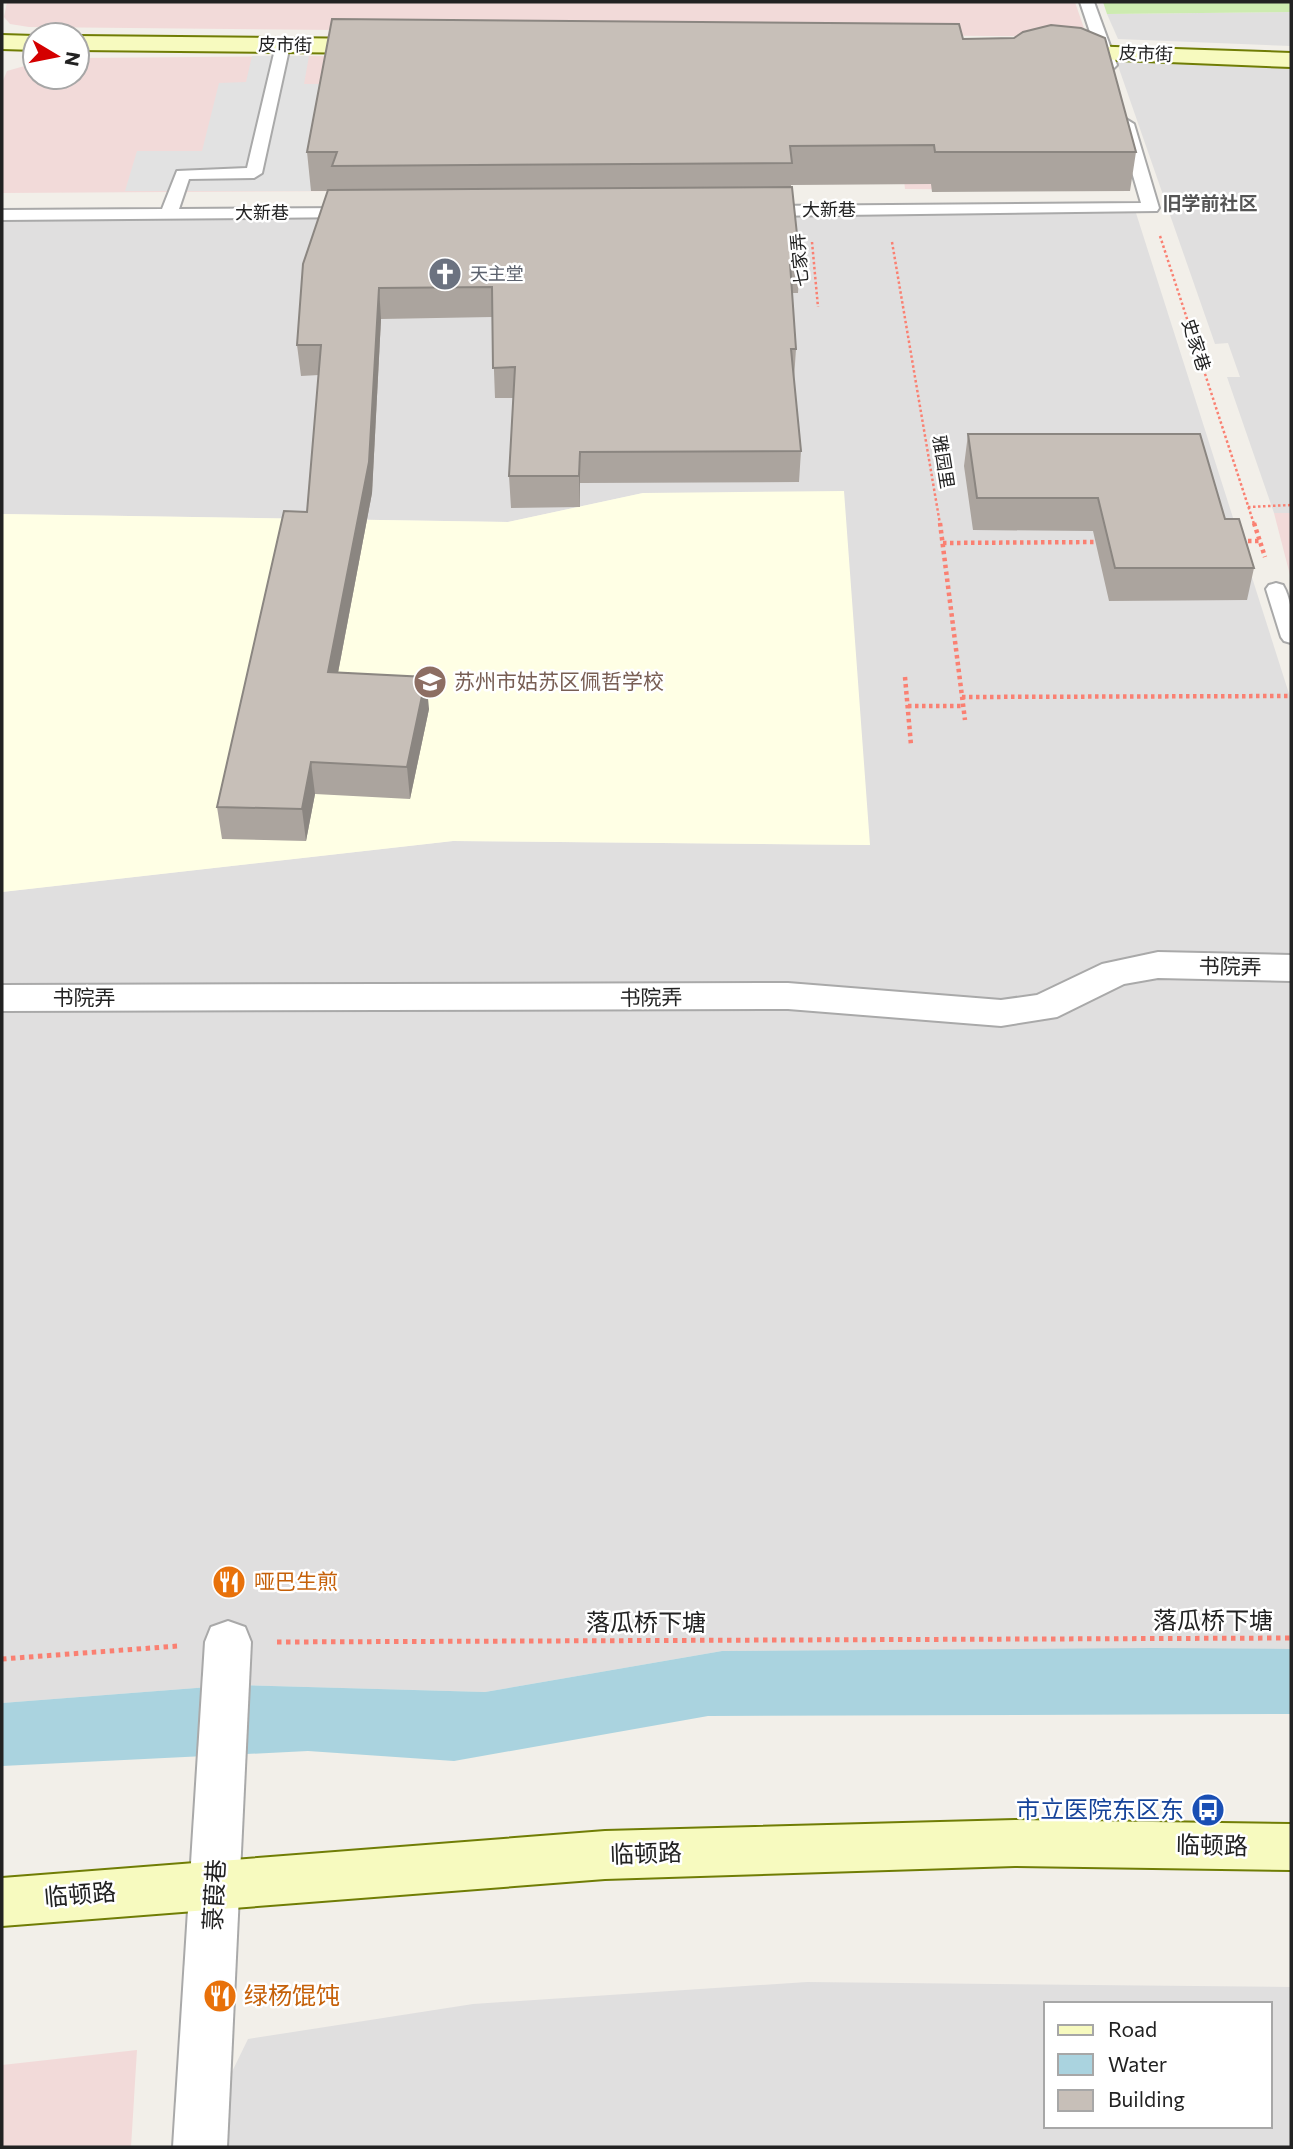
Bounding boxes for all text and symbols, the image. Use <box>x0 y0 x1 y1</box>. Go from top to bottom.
north arrow <box>21 21 91 91</box>
street label: 皮市街 <box>258 33 312 55</box>
street label: 皮市街 <box>1119 41 1173 65</box>
text: N <box>61 50 86 68</box>
district label: 旧学前社区 <box>1162 191 1258 214</box>
street label: 大新巷 <box>802 198 856 220</box>
street label: 大新巷 <box>235 201 289 223</box>
street label: 七家弄 <box>786 232 812 288</box>
church icon: 天主堂 <box>426 255 464 293</box>
place label: 天主堂 <box>470 262 524 284</box>
street label: 史家巷 <box>1178 316 1216 374</box>
street label: 雅园里 <box>929 433 959 490</box>
school or university icon: 苏州市姑苏区佩哲学校 <box>411 663 449 701</box>
place label: 苏州市姑苏区佩哲学校 <box>454 668 664 693</box>
street label: 书院弄 <box>1198 952 1262 979</box>
street label: 书院弄 <box>619 983 683 1010</box>
street label: 书院弄 <box>53 984 116 1009</box>
restaurant icon: 哑巴生煎 <box>210 1563 248 1601</box>
place label: 哑巴生煎 <box>254 1568 338 1593</box>
street label: 落瓜桥下塘 <box>1153 1605 1273 1634</box>
street label: 落瓜桥下塘 <box>586 1607 706 1636</box>
bus stop icon: 市立医院东区东 <box>1189 1791 1227 1829</box>
place label: 市立医院东区东 <box>1016 1794 1184 1823</box>
street label: 临顿路 <box>1176 1829 1248 1860</box>
street label: 临顿路 <box>609 1837 682 1868</box>
street label: 菉葭巷 <box>197 1858 230 1932</box>
street label: 临顿路 <box>43 1876 117 1911</box>
restaurant icon: 绿杨馄饨 <box>201 1977 239 2015</box>
place label: 绿杨馄饨 <box>244 1980 340 2009</box>
legend <box>1044 2002 1272 2128</box>
text: Road <box>1108 2016 1157 2041</box>
text: Water <box>1108 2051 1167 2076</box>
text: Building <box>1108 2086 1185 2111</box>

